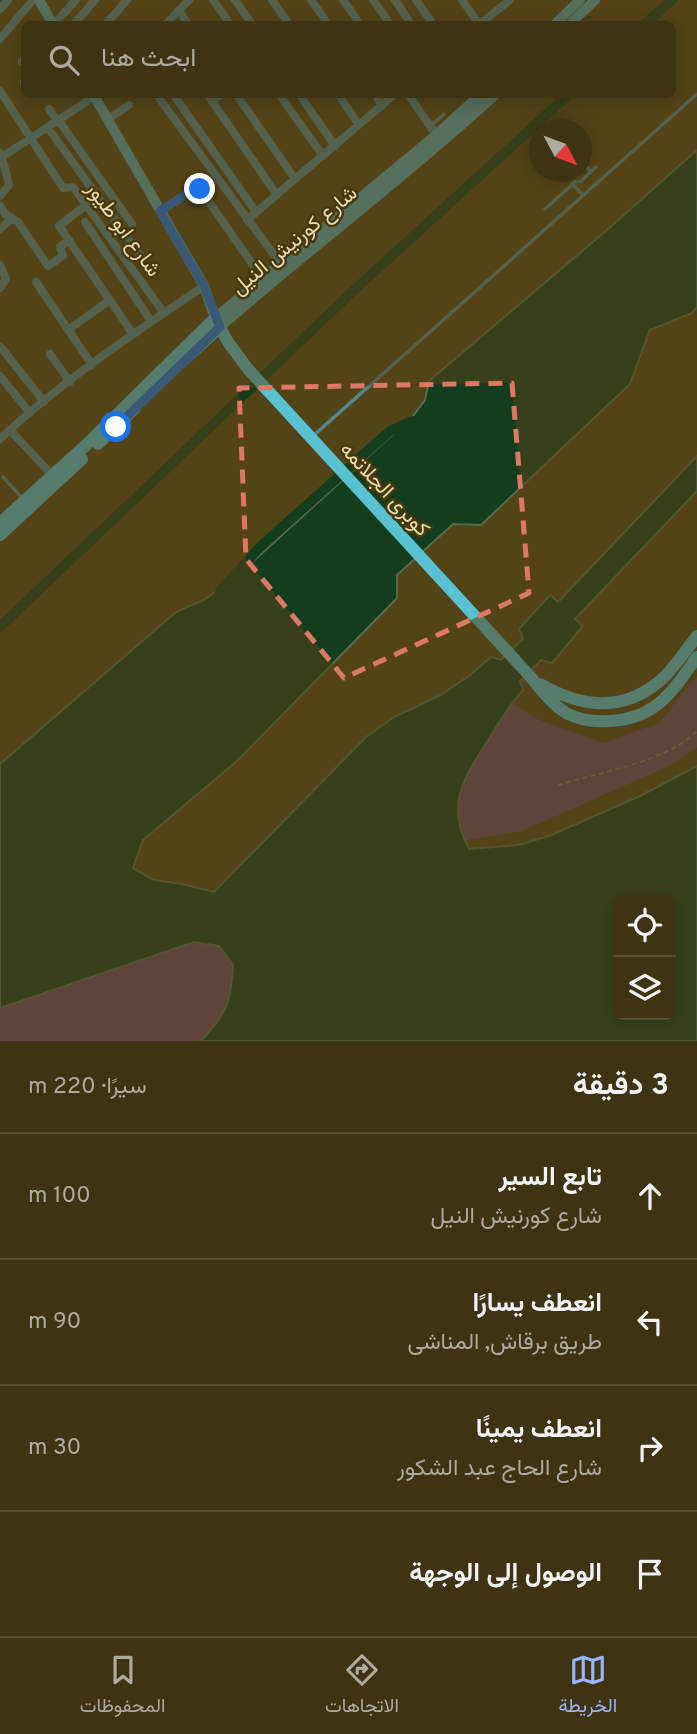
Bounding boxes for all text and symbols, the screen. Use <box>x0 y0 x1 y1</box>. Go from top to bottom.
search box <box>21 21 676 98</box>
icon: search <box>45 41 83 79</box>
text: ابحث هنا <box>101 43 196 76</box>
north arrow <box>529 119 592 182</box>
route end <box>184 173 215 204</box>
street label: شارع ابو طيور <box>79 176 166 283</box>
street label: شارع كورنيش النيل <box>226 181 364 302</box>
route start <box>100 411 131 442</box>
street label: كوبرى الجلاتمه <box>333 437 435 543</box>
map controls <box>613 894 676 1020</box>
button: locate <box>613 894 676 957</box>
button: layers <box>613 957 676 1020</box>
text: 3 دقيقة <box>573 1068 669 1105</box>
text: سيرًا · 220 m <box>28 1073 147 1102</box>
text: تابع السير <box>499 1162 602 1195</box>
icon: ahead <box>631 1177 669 1215</box>
text: 100 m <box>28 1182 91 1211</box>
text: شارع كورنيش النيل <box>431 1203 602 1232</box>
text: انعطف يسارًا <box>472 1288 602 1321</box>
icon: left <box>631 1303 669 1341</box>
text: 90 m <box>28 1308 81 1337</box>
text: طريق برقاش, المناشى <box>407 1329 602 1358</box>
text: انعطف يمينًا <box>476 1414 602 1447</box>
icon: right <box>631 1429 669 1467</box>
text: 30 m <box>28 1434 81 1463</box>
text: شارع الحاج عبد الشكور <box>397 1455 602 1484</box>
icon: arrive <box>631 1555 669 1593</box>
text: الوصول إلى الوجهة <box>409 1558 602 1591</box>
tab: المحفوظات <box>80 1651 165 1722</box>
tab: الاتجاهات <box>325 1651 399 1722</box>
tab: الخريطة <box>558 1651 617 1722</box>

